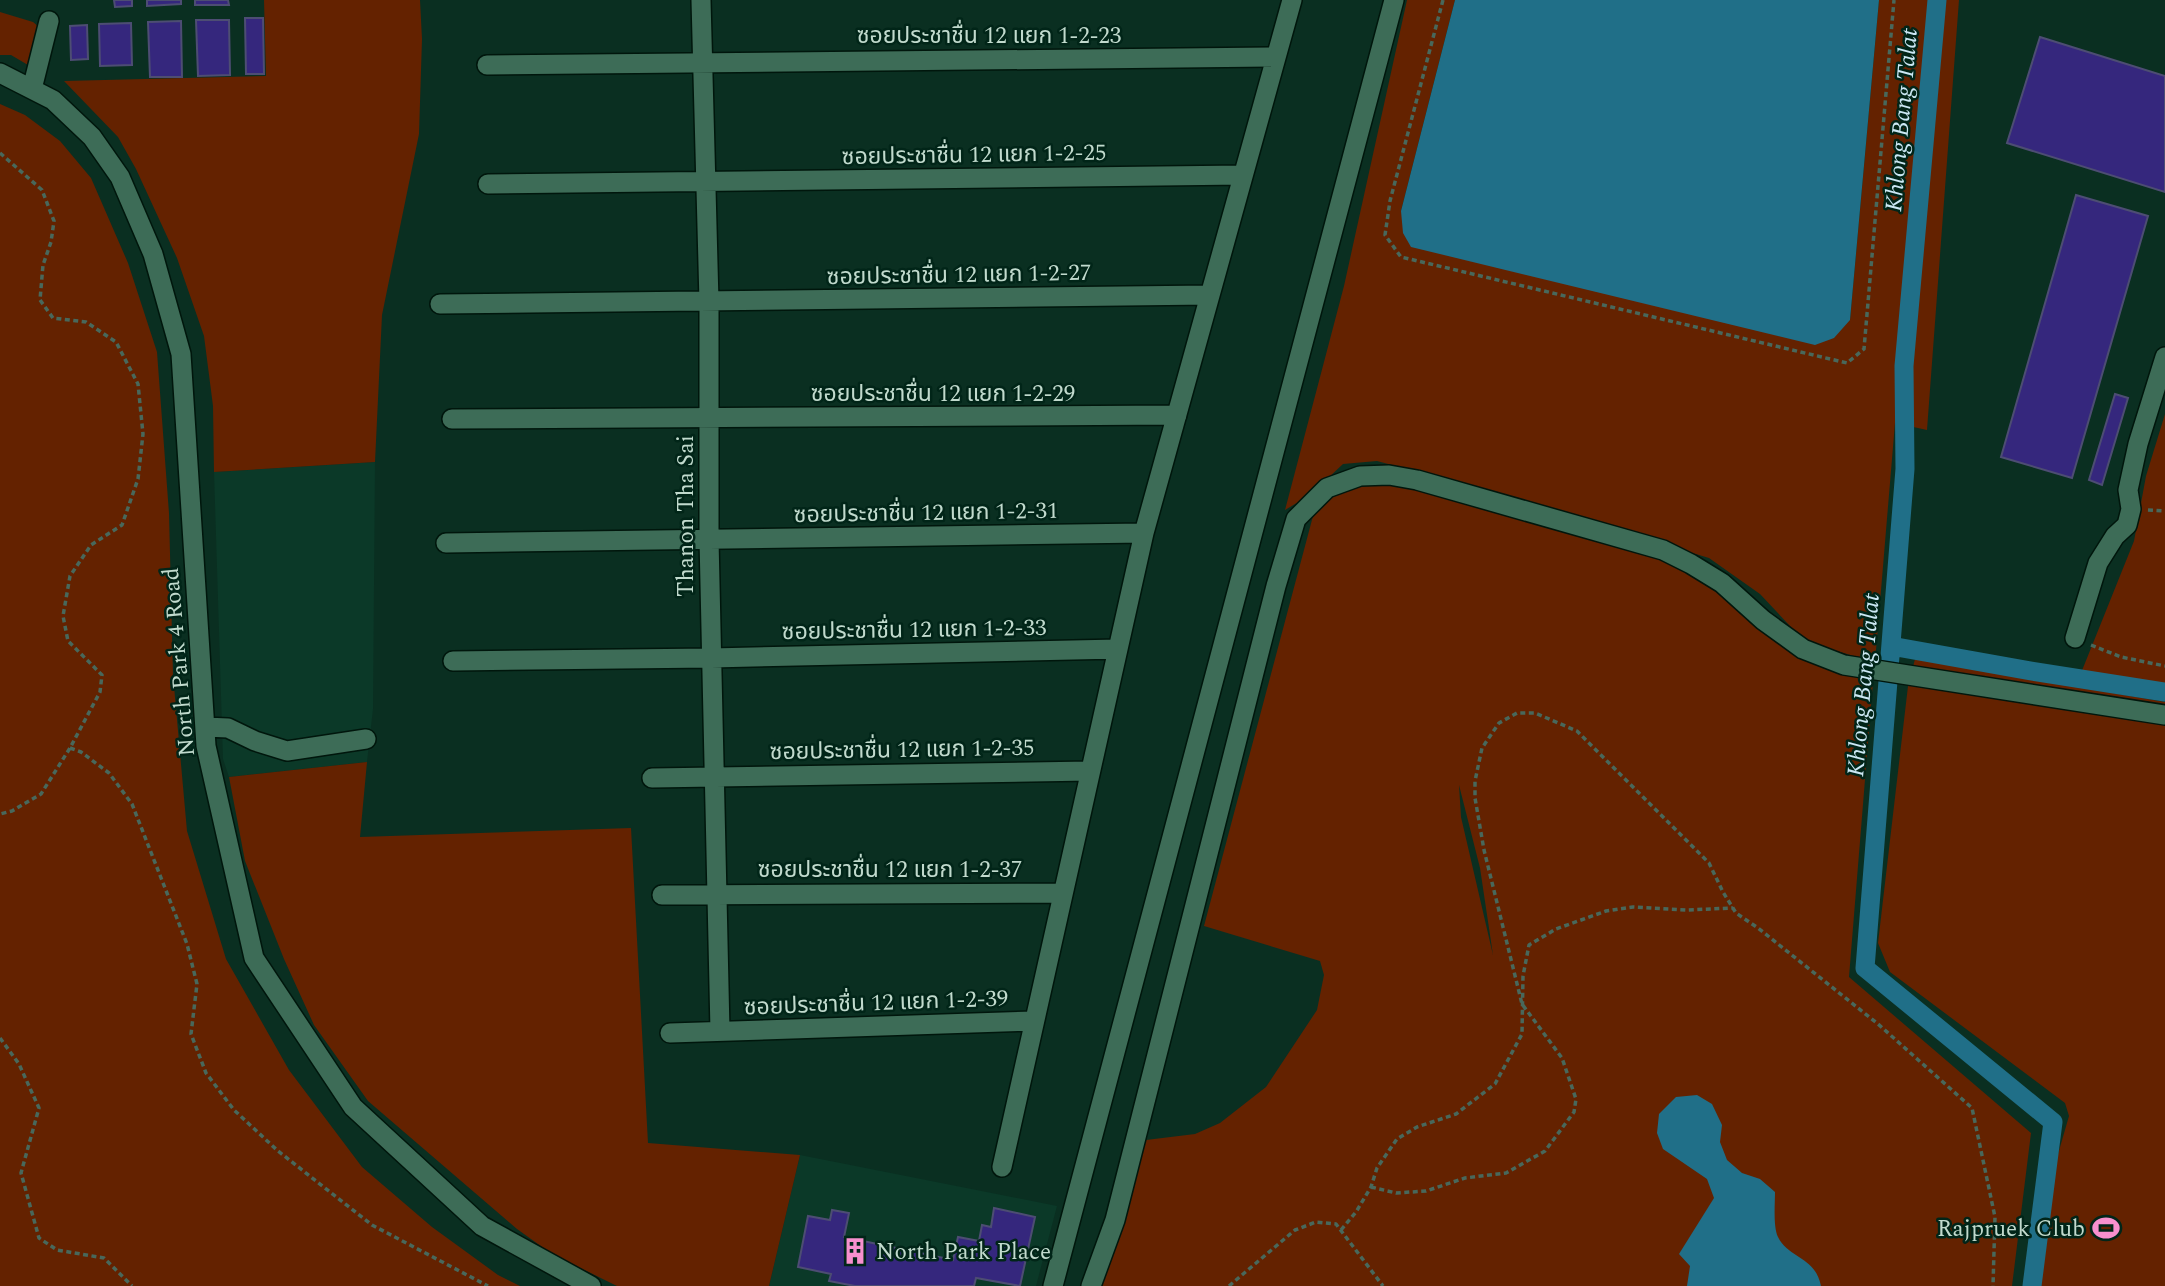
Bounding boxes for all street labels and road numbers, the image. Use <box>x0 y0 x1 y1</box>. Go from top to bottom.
street label: ซอยประชาชื่น 12 แยก 1-2-23 <box>857 19 1121 54</box>
street label: ซอยประชาชื่น 12 แยก 1-2-25 <box>841 136 1107 175</box>
street label: ซอยประชาชื่น 12 แยก 1-2-27 <box>826 256 1092 295</box>
street label: ซอยประชาชื่น 12 แยก 1-2-29 <box>811 377 1075 412</box>
street label: Thanon Tha Sai <box>669 435 704 597</box>
street label: ซอยประชาชื่น 12 แยก 1-2-31 <box>793 494 1059 533</box>
street label: North Park 4 Road <box>154 566 205 758</box>
street label: ซอยประชาชื่น 12 แยก 1-2-33 <box>781 611 1047 650</box>
street label: ซอยประชาชื่น 12 แยก 1-2-35 <box>769 731 1035 770</box>
street label: ซอยประชาชื่น 12 แยก 1-2-37 <box>758 853 1022 888</box>
street label: ซอยประชาชื่น 12 แยก 1-2-39 <box>743 981 1009 1026</box>

